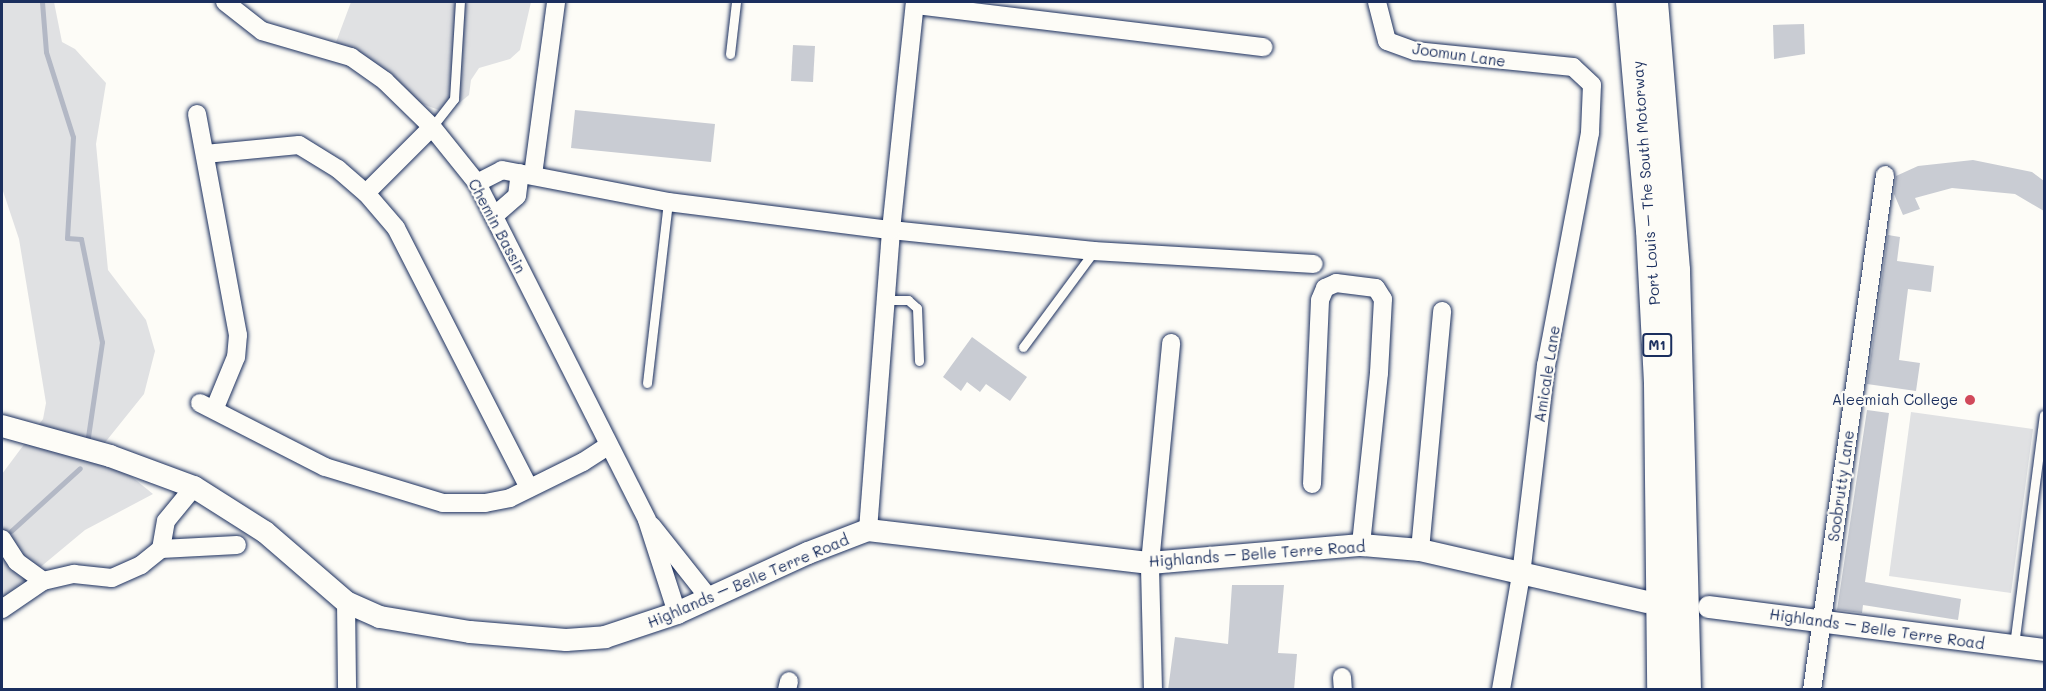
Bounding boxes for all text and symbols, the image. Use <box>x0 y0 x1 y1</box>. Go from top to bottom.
street label: Joomun Lane <box>1411 40 1507 70</box>
street label: Port Louis – The South Motorway <box>1628 60 1664 306</box>
street label: Chemin Bassin <box>465 176 529 276</box>
street label: Amicale Lane <box>1530 324 1564 424</box>
road number: M1 <box>1642 334 1672 356</box>
place label: Aleemiah College <box>1832 391 1958 409</box>
marker: Aleemiah College <box>1963 393 1977 407</box>
street label: Soobrutty Lane <box>1824 429 1858 543</box>
street label: Highlands – Belle Terre Road <box>645 530 851 632</box>
street label: Highlands – Belle Terre Road <box>1148 537 1366 571</box>
street label: Highlands – Belle Terre Road <box>1768 605 1986 653</box>

